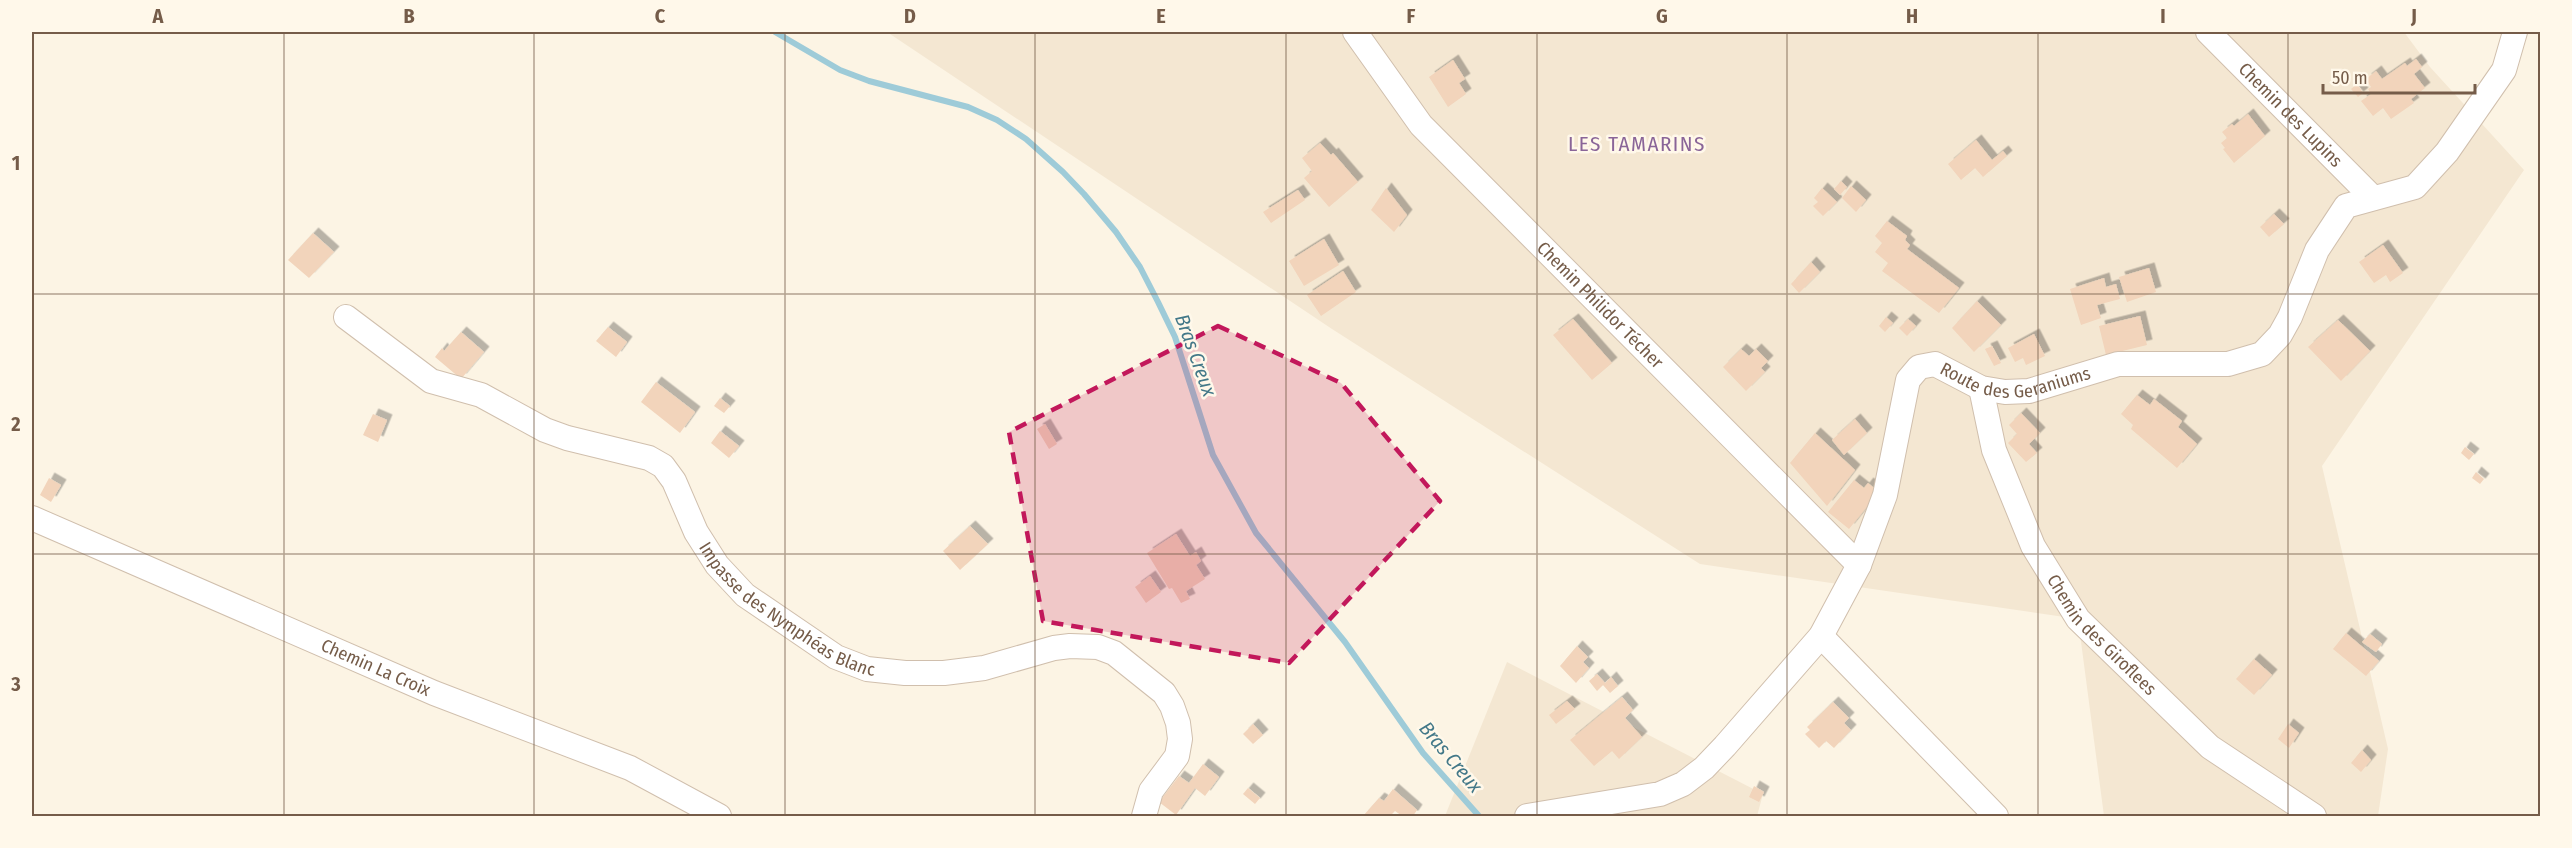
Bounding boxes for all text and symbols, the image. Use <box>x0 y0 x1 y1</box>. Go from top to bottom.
text: A <box>152 4 165 28</box>
text: B <box>403 4 415 28</box>
text: C <box>655 4 666 28</box>
text: D <box>904 4 916 28</box>
text: E <box>1156 4 1166 28</box>
text: F <box>1407 4 1416 28</box>
text: G <box>1656 4 1668 28</box>
text: H <box>1906 4 1918 28</box>
text: I <box>2160 4 2166 28</box>
text: J <box>2410 4 2417 28</box>
scale bar <box>2323 57 2474 95</box>
street label: Chemin des Lupins <box>2234 58 2347 172</box>
text: 50 m <box>2332 67 2368 89</box>
district label: LES TAMARINS <box>1568 131 1706 157</box>
text: 1 <box>12 151 20 175</box>
street label: Chemin Philidor Técher <box>1532 237 1669 374</box>
water label: Bras Creux <box>1170 311 1222 400</box>
street label: Route des Geraniums <box>1936 358 2093 403</box>
text: 2 <box>10 412 21 436</box>
street label: Impasse des Nymphéas Blanc <box>694 538 876 681</box>
street label: Chemin des Giroflees <box>2042 570 2161 700</box>
street label: Chemin La Croix <box>318 634 434 701</box>
text: 3 <box>10 672 21 696</box>
water label: Bras Creux <box>1414 717 1488 798</box>

